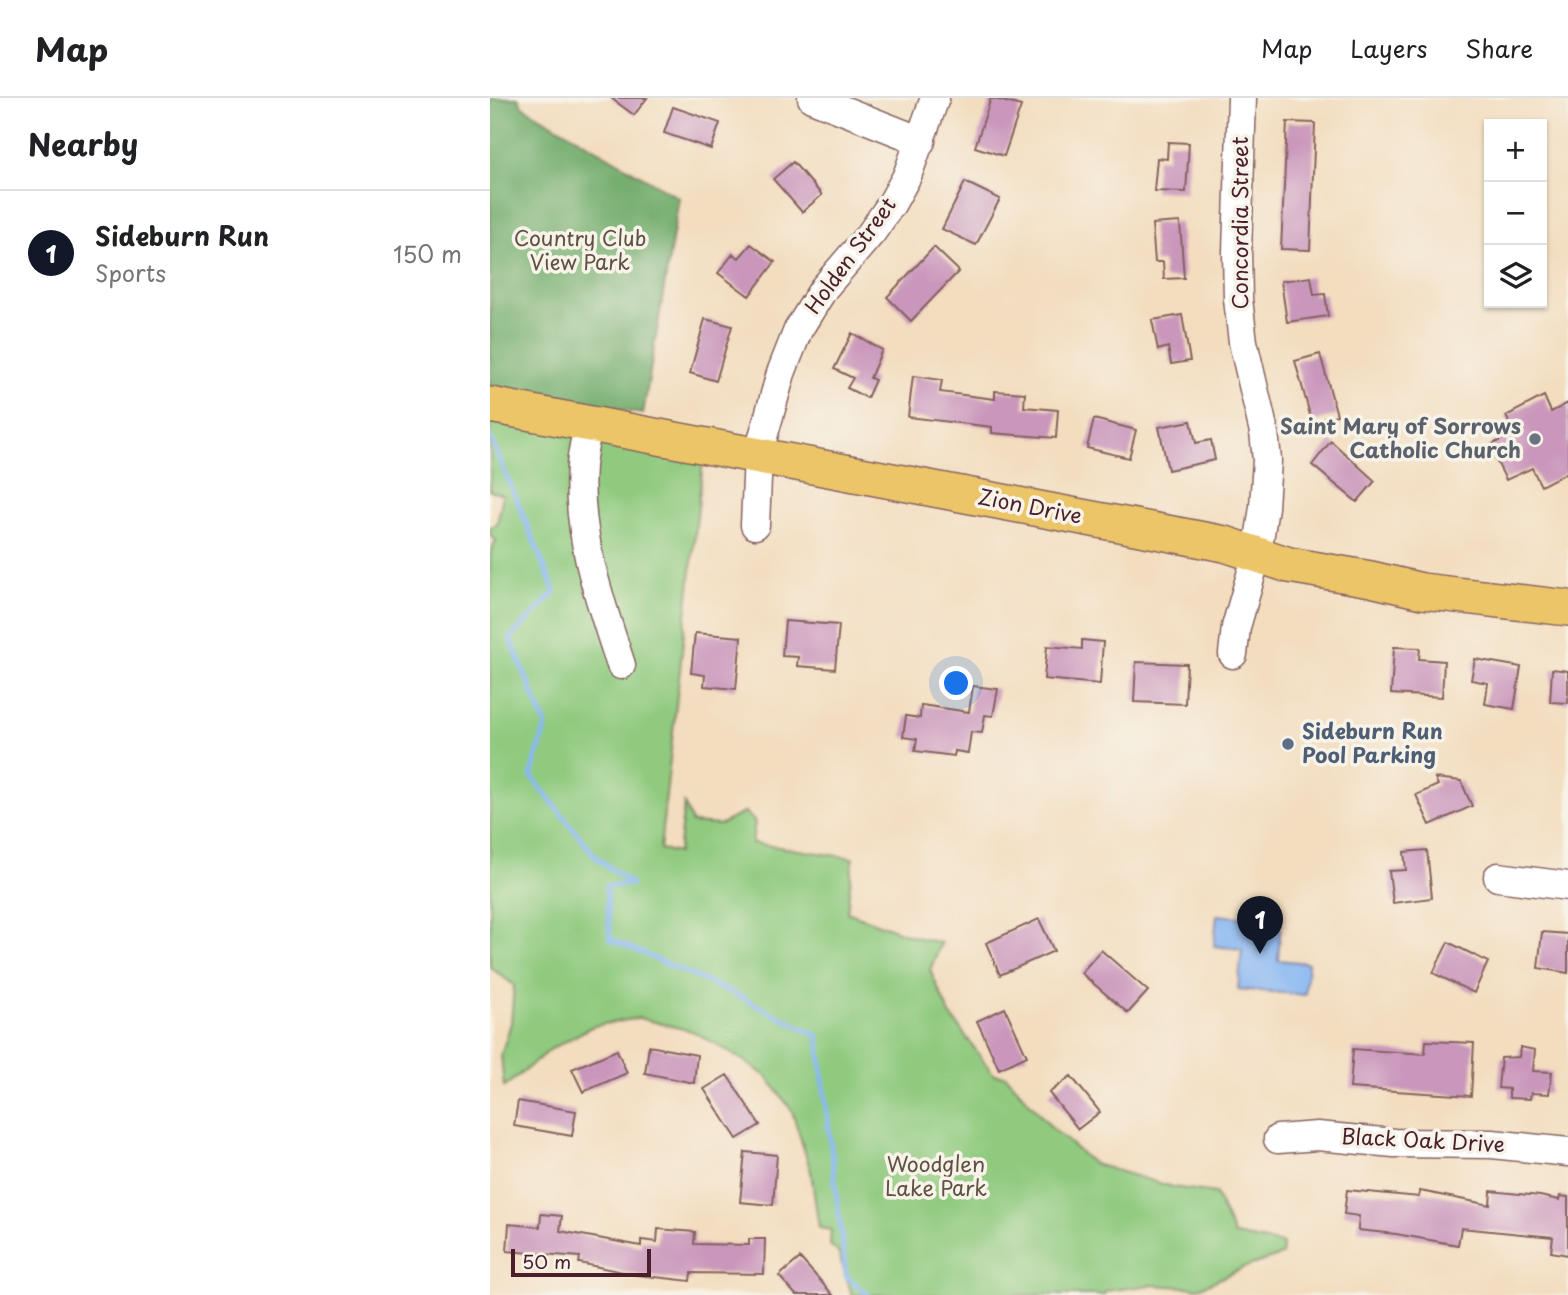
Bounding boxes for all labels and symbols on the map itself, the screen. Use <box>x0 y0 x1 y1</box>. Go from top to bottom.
street label: Concordia Street <box>1223 137 1255 309</box>
street label: Holden Street <box>796 190 903 320</box>
park label: Country Club View Park <box>514 221 646 277</box>
place label: Saint Mary of Sorrows Catholic Church <box>1280 409 1521 465</box>
marker: Saint Mary of Sorrows Catholic Church <box>1527 431 1543 447</box>
street label: Zion Drive <box>976 479 1085 531</box>
your location <box>939 666 973 700</box>
place label: Sideburn Run Pool Parking <box>1302 714 1443 770</box>
marker: Sideburn Run Pool Parking <box>1280 736 1296 752</box>
pin: 1 <box>1237 896 1283 954</box>
street label: Black Oak Drive <box>1340 1119 1506 1159</box>
park label: Woodglen Lake Park <box>885 1147 987 1203</box>
scale bar <box>511 1246 651 1278</box>

